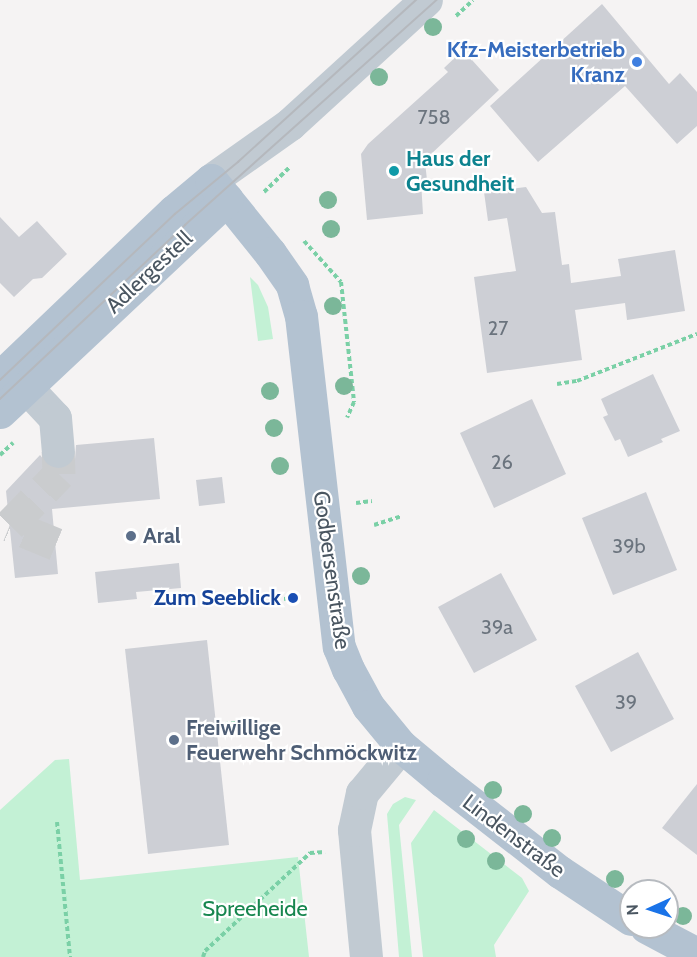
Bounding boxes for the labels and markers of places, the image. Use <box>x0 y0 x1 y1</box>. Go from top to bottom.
place label: Kfz-Meisterbetrieb Kranz <box>447 36 625 88</box>
marker: Kfz-Meisterbetrieb Kranz <box>630 55 644 69</box>
place label: Haus der Gesundheit <box>406 145 514 196</box>
marker: Haus der Gesundheit <box>387 164 401 178</box>
place label: Aral <box>143 523 181 549</box>
marker: Aral <box>124 529 138 543</box>
place label: Zum Seeblick <box>154 585 281 611</box>
marker: Zum Seeblick <box>286 591 300 605</box>
place label: Freiwillige Feuerwehr Schmöckwitz <box>186 714 417 766</box>
marker: Freiwillige Feuerwehr Schmöckwitz <box>167 733 181 747</box>

